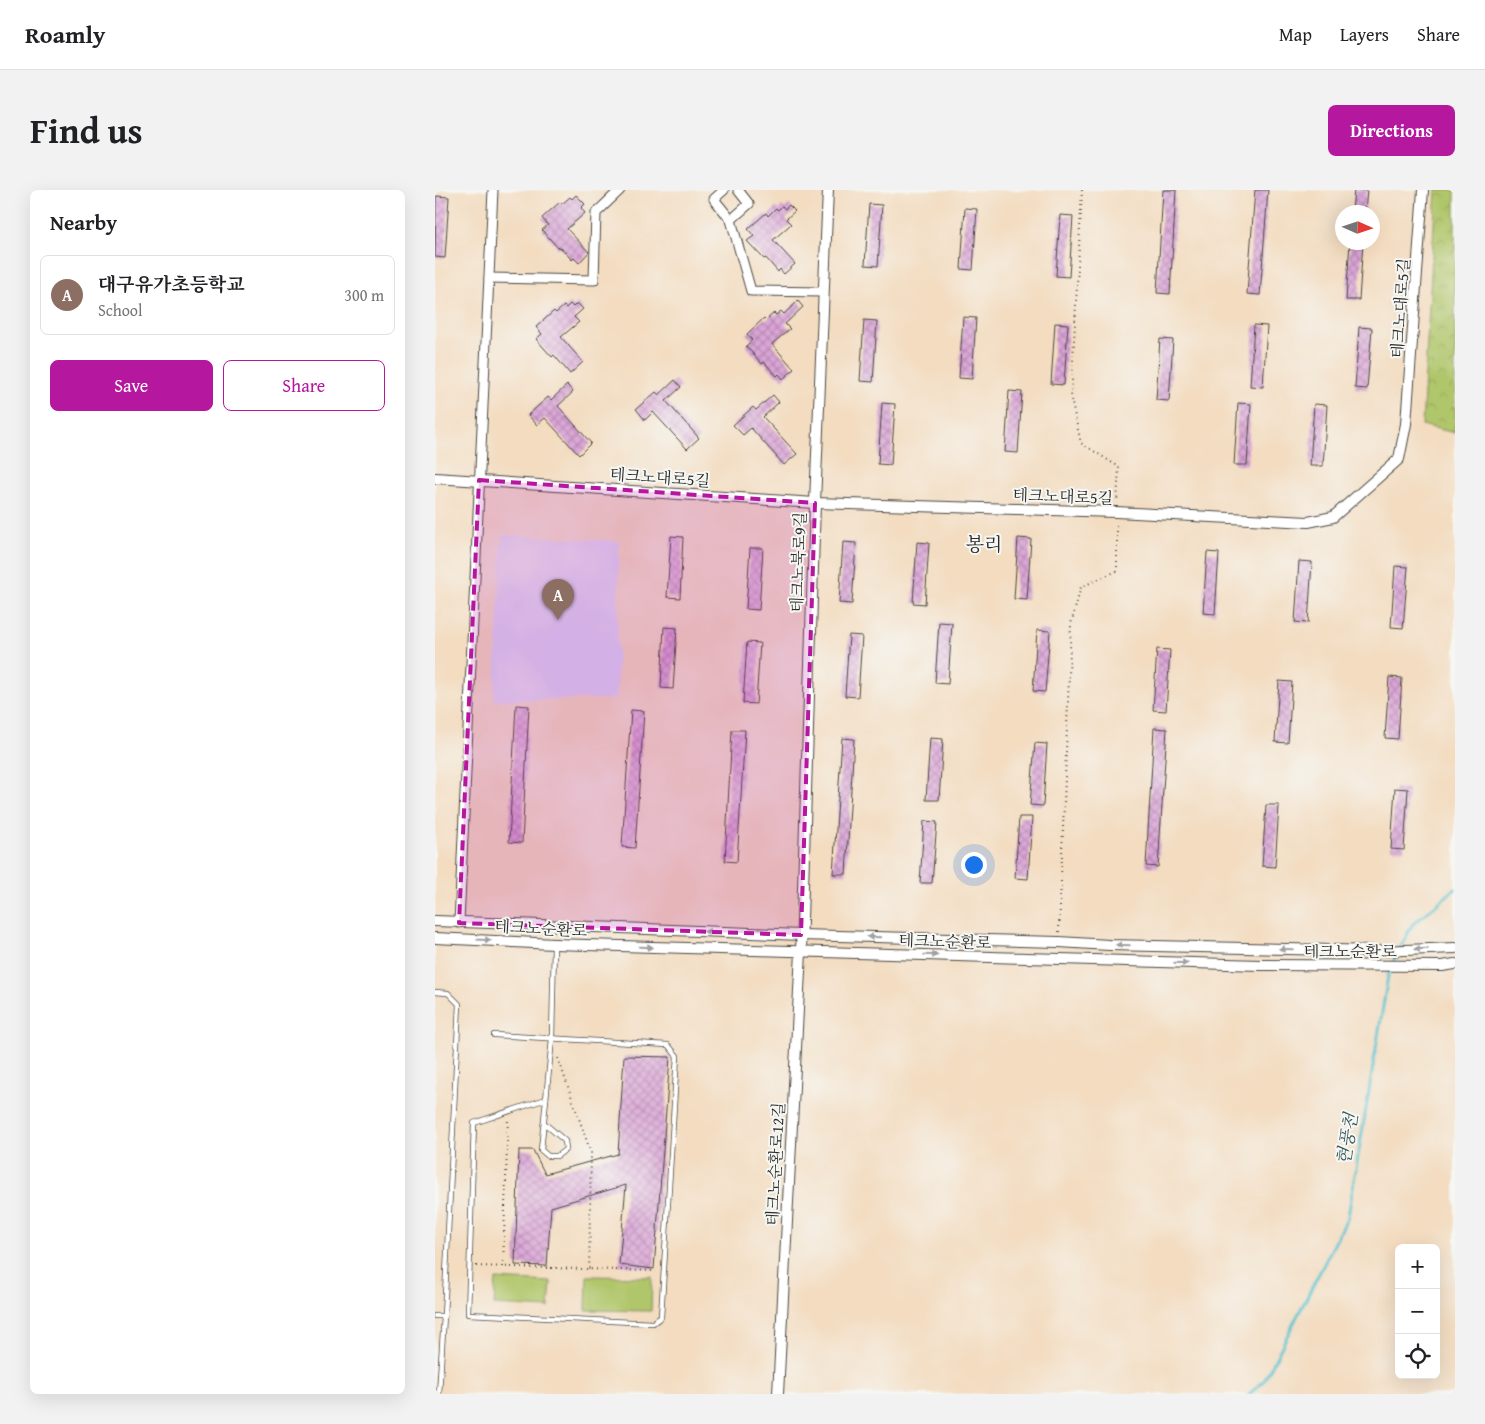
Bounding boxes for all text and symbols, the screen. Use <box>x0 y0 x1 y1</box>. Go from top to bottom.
text: Roamly <box>25 17 105 52</box>
text: Map <box>1279 21 1312 48</box>
text: Layers <box>1340 21 1389 48</box>
text: Share <box>1417 21 1460 48</box>
text: Find us <box>30 105 143 156</box>
button: Directions <box>1328 105 1455 156</box>
north arrow <box>1335 205 1380 250</box>
text: Nearby <box>50 207 117 238</box>
street label: 테크노대로5길 <box>1385 257 1415 359</box>
text: 대구유가초등학교 <box>98 270 245 298</box>
text: A <box>62 283 72 307</box>
text: 300 m <box>344 283 384 307</box>
text: School <box>98 298 142 322</box>
button: Save <box>50 360 213 411</box>
button: Share <box>223 360 385 411</box>
street label: 테크노대로5길 <box>609 462 711 492</box>
street label: 테크노대로5길 <box>1012 482 1114 510</box>
street label: 테크노북로9길 <box>784 511 812 613</box>
district label: 봉리 <box>966 530 1002 558</box>
pin: A <box>542 579 574 620</box>
your location <box>961 852 987 878</box>
street label: 테크노순환로 <box>494 914 588 942</box>
one-way arrow <box>703 927 719 935</box>
street label: 테크노순환로 <box>898 927 992 955</box>
one-way arrow <box>865 933 881 941</box>
one-way arrow <box>476 936 492 944</box>
street label: 테크노순환로 <box>1304 939 1397 963</box>
one-way arrow <box>1115 941 1131 949</box>
one-way arrow <box>638 943 654 951</box>
one-way arrow <box>1278 945 1294 953</box>
one-way arrow <box>1413 946 1429 954</box>
one-way arrow <box>923 952 939 960</box>
one-way arrow <box>1173 959 1189 967</box>
street label: 테크노순환로12길 <box>760 1102 790 1226</box>
water label: 현풍천 <box>1330 1110 1365 1167</box>
map controls <box>1395 1244 1440 1379</box>
button: + <box>1395 1244 1440 1289</box>
button: − <box>1395 1289 1440 1334</box>
button: locate <box>1395 1334 1440 1379</box>

